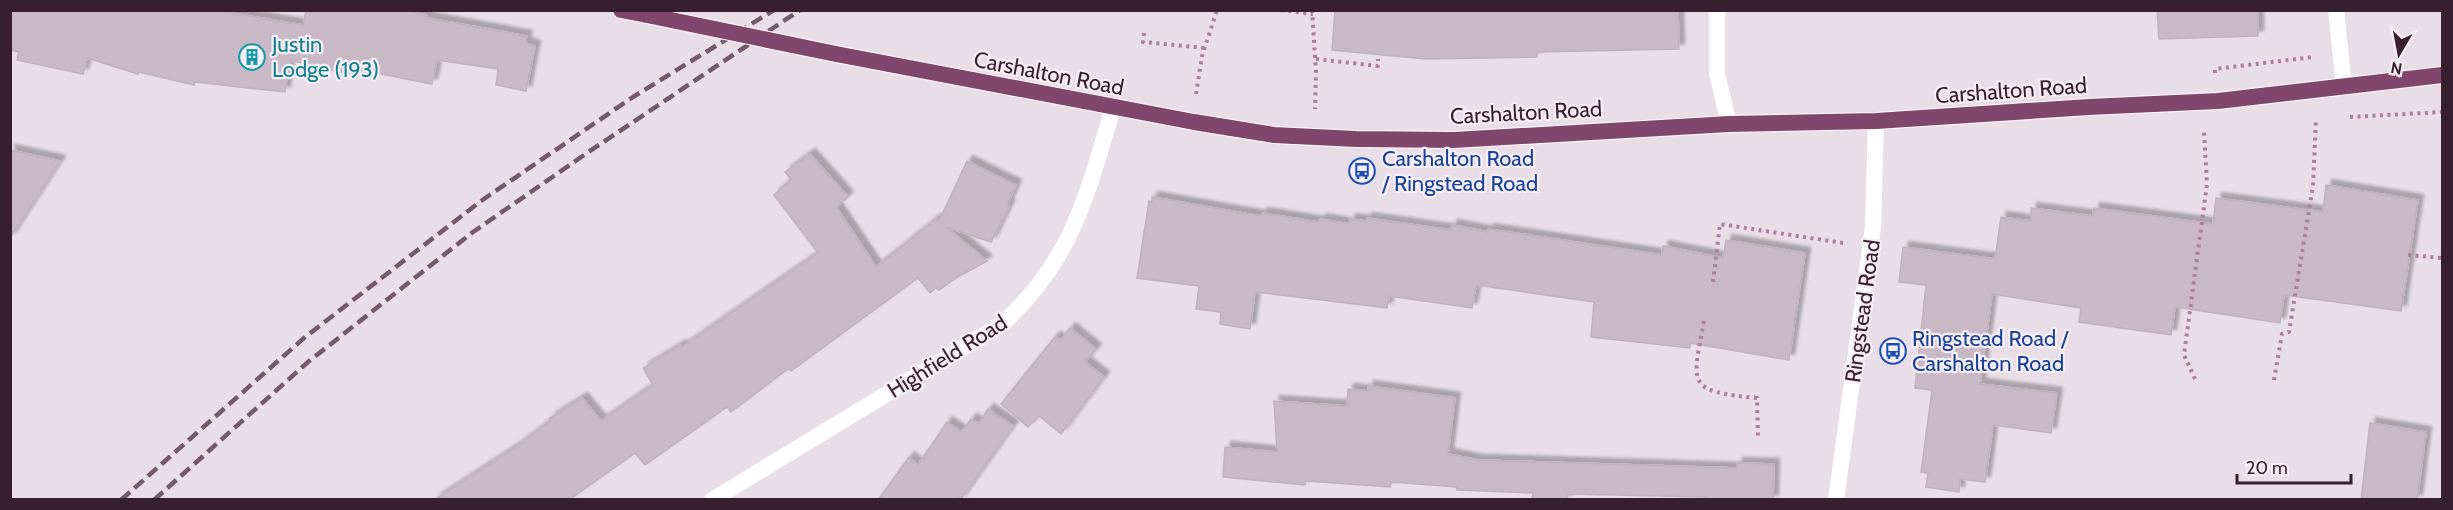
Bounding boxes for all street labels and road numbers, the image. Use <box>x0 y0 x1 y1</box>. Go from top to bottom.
street label: Carshalton Road <box>972 46 1126 101</box>
street label: Carshalton Road <box>1934 72 2088 109</box>
street label: Carshalton Road <box>1449 95 1603 130</box>
street label: Ringstead Road <box>1839 238 1886 384</box>
street label: Highfield Road <box>882 309 1012 404</box>

